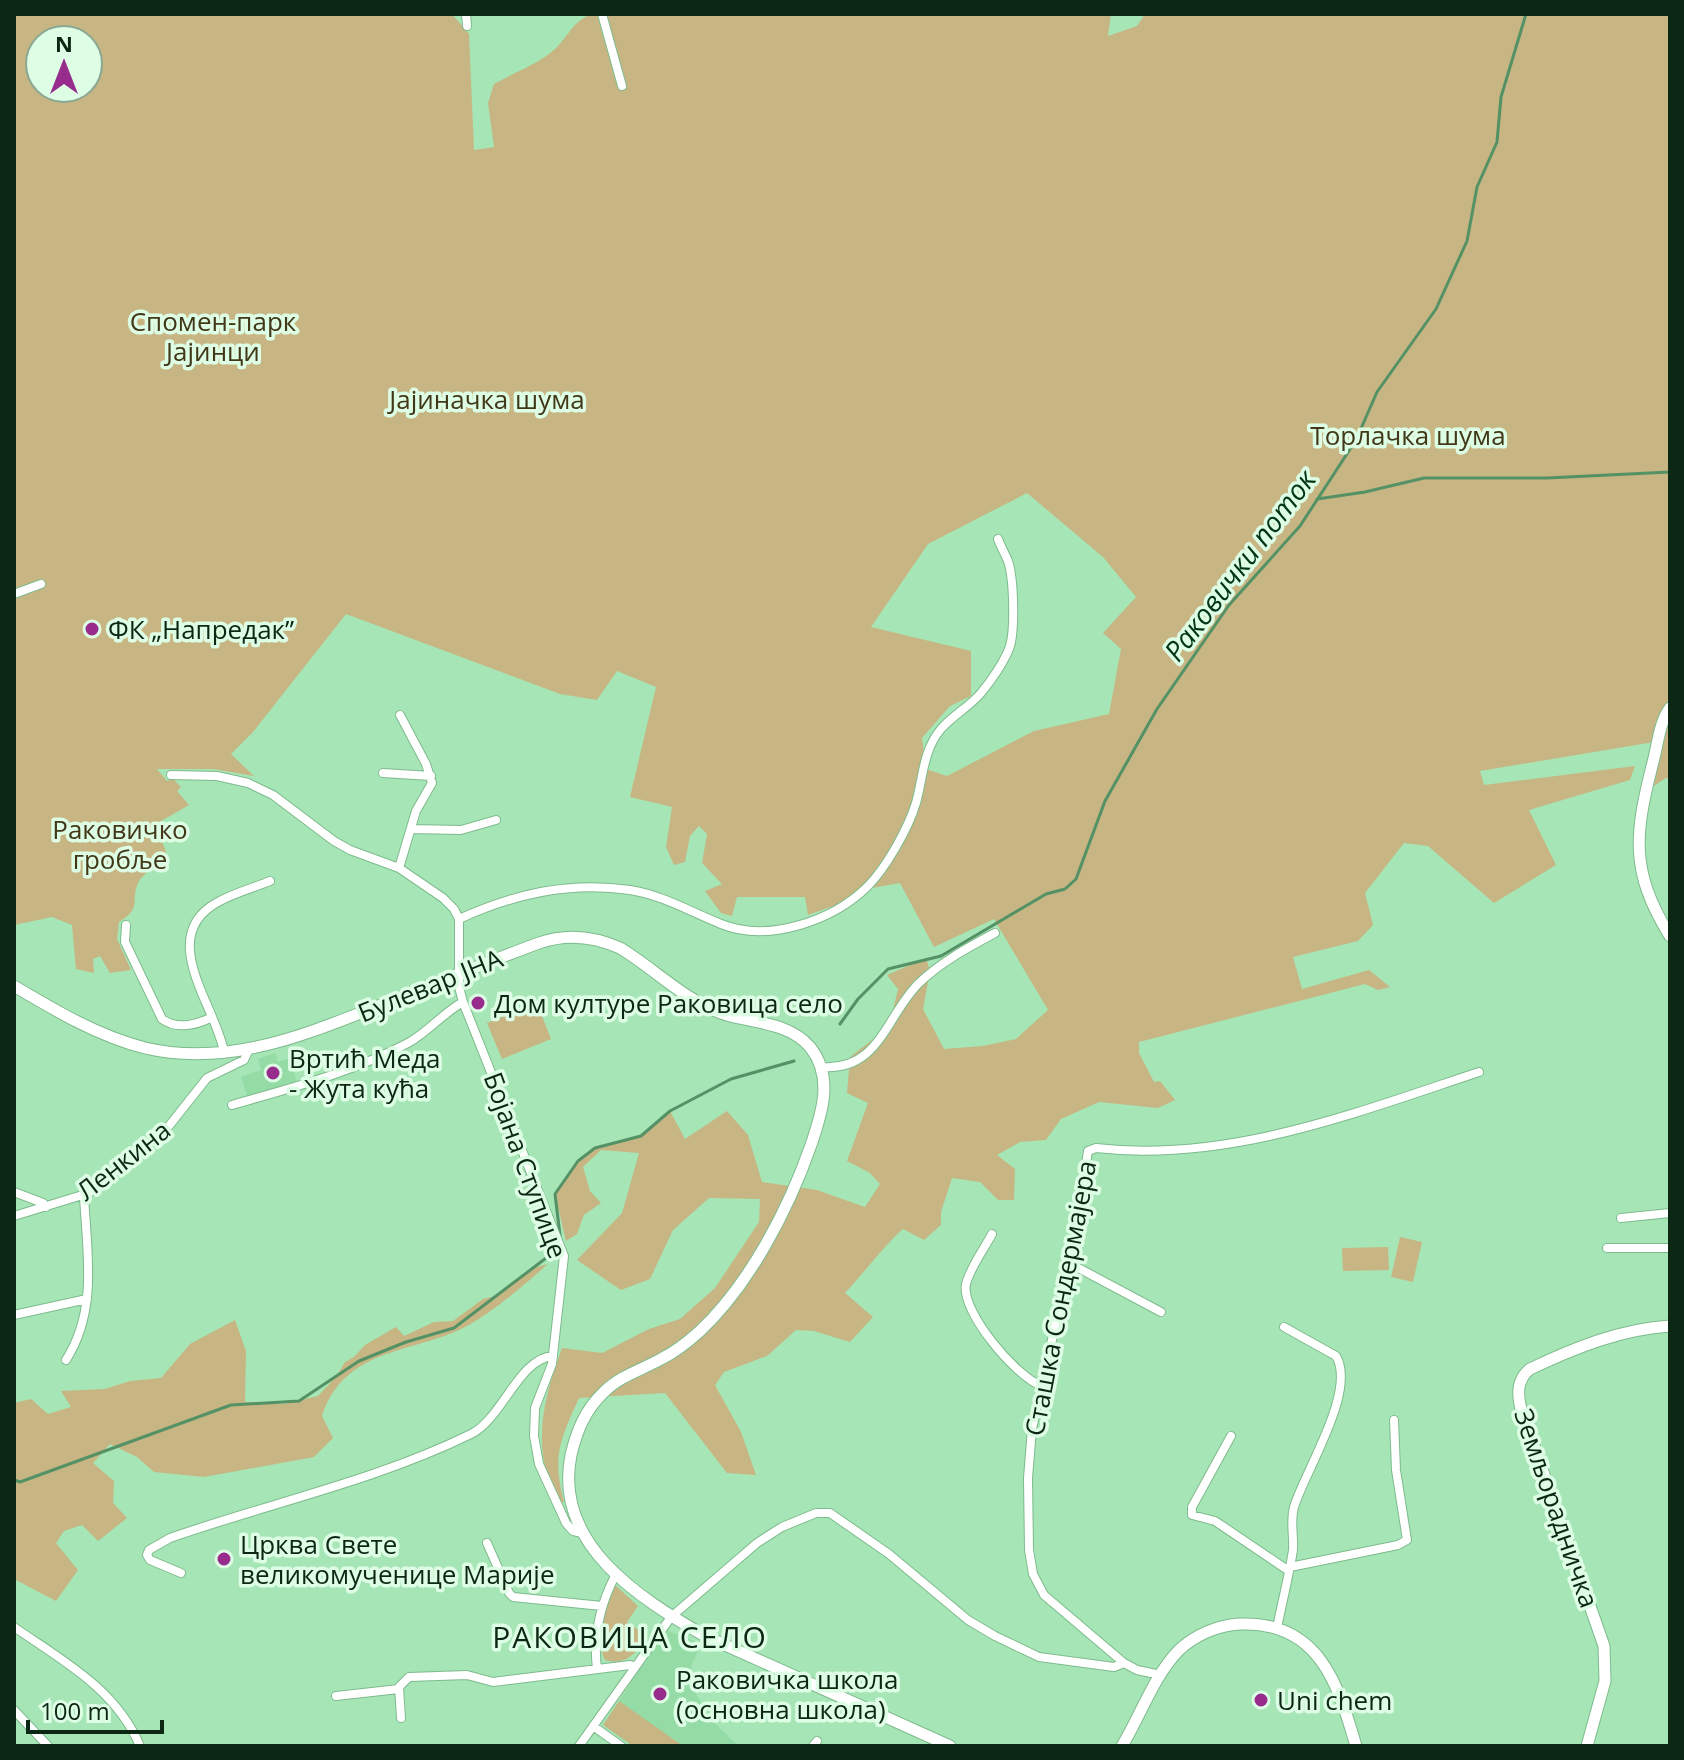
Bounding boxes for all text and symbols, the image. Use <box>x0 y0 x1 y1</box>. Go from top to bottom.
north arrow <box>24 24 104 104</box>
text: N <box>55 28 73 58</box>
park label: Спомен-парк Јајинци <box>130 303 297 369</box>
park label: Јајиначка шума <box>386 381 585 417</box>
park label: Торлачка шума <box>1310 417 1506 453</box>
water label: Раковички поток <box>1155 460 1324 668</box>
place label: ФК „Напредак” <box>108 611 294 647</box>
marker: ФК „Напредак” <box>83 620 101 638</box>
park label: Раковичко гробље <box>52 811 188 877</box>
street label: Булевар ЈНА <box>352 939 508 1030</box>
place label: Дом културе Раковица село <box>494 985 843 1021</box>
marker: Дом културе Раковица село <box>469 994 487 1012</box>
place label: Вртић Меда - Жута кућа <box>289 1040 441 1106</box>
marker: Вртић Меда - Жута кућа <box>264 1064 282 1082</box>
street label: Бојана Ступице <box>476 1067 576 1263</box>
street label: Ленкина <box>68 1112 178 1208</box>
street label: Сташка Сондермајера <box>1016 1157 1104 1439</box>
street label: Земљорадничка <box>1506 1404 1608 1612</box>
place label: Црква Свете великомученице Марије <box>240 1526 555 1592</box>
marker: Црква Свете великомученице Марије <box>215 1550 233 1568</box>
district label: РАКОВИЦА СЕЛО <box>492 1616 768 1657</box>
place label: Раковичка школа (основна школа) <box>676 1661 899 1727</box>
place label: Uni chem <box>1277 1682 1392 1718</box>
scale bar <box>28 1684 162 1734</box>
marker: Раковичка школа (основна школа) <box>651 1685 669 1703</box>
marker: Uni chem <box>1252 1691 1270 1709</box>
text: 100 m <box>40 1694 110 1727</box>

